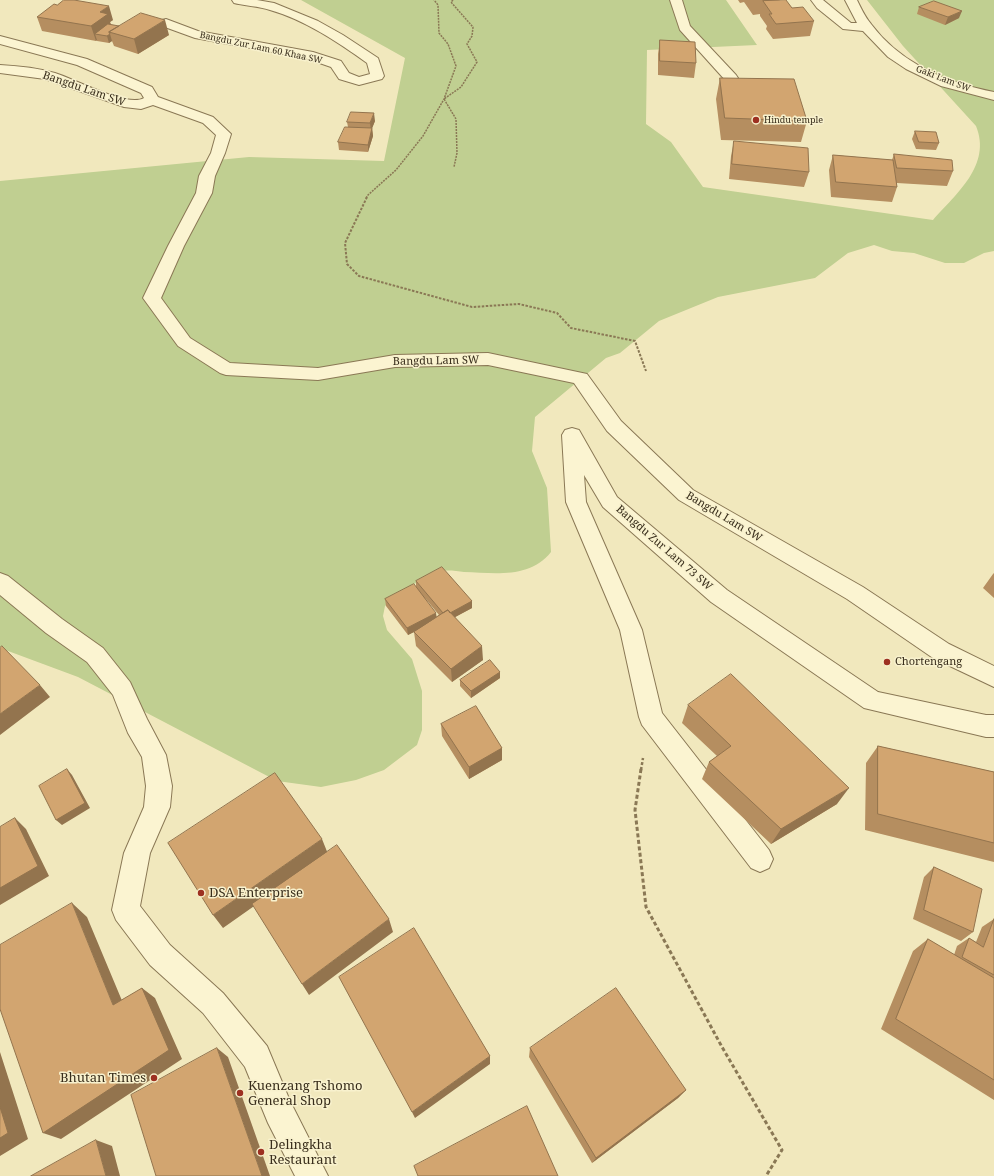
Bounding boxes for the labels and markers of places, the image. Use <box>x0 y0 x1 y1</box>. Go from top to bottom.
marker: Hindu temple <box>751 115 761 125</box>
place label: Hindu temple <box>764 115 823 125</box>
place label: Chortengang <box>895 655 962 669</box>
marker: Chortengang <box>882 657 892 667</box>
place label: DSA Enterprise <box>209 885 303 901</box>
marker: DSA Enterprise <box>196 888 206 898</box>
place label: Bhutan Times <box>60 1070 146 1086</box>
marker: Bhutan Times <box>149 1073 159 1083</box>
place label: Kuenzang Tshomo General Shop <box>248 1078 362 1109</box>
marker: Kuenzang Tshomo General Shop <box>235 1088 245 1098</box>
place label: Delingkha Restaurant <box>269 1137 337 1168</box>
marker: Delingkha Restaurant <box>256 1147 266 1157</box>

